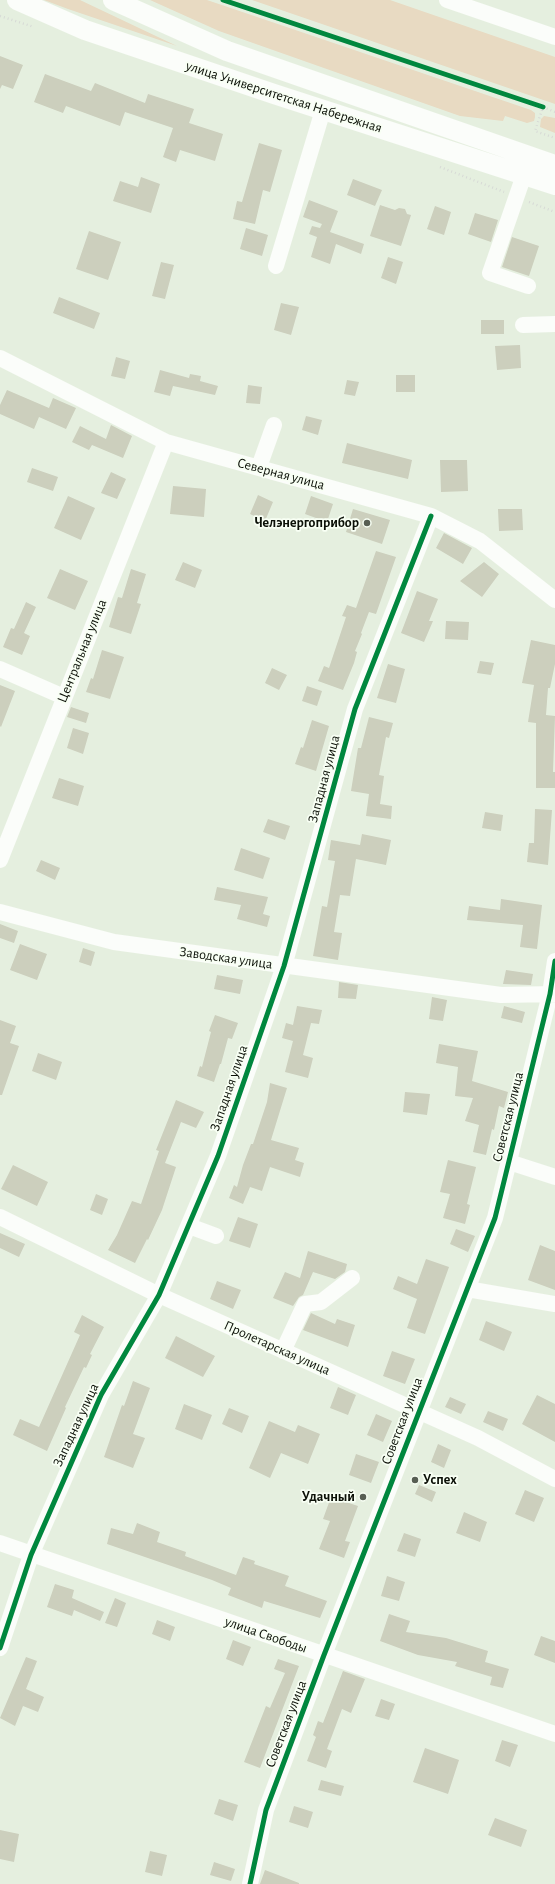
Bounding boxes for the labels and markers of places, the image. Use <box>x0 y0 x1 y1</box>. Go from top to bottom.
place label: Челэнергоприбор <box>254 515 359 531</box>
marker: Челэнергоприбор <box>362 518 372 528</box>
place label: Успех <box>423 1472 457 1488</box>
marker: Успех <box>410 1475 420 1485</box>
place label: Удачный <box>302 1489 355 1505</box>
marker: Удачный <box>358 1492 368 1502</box>

